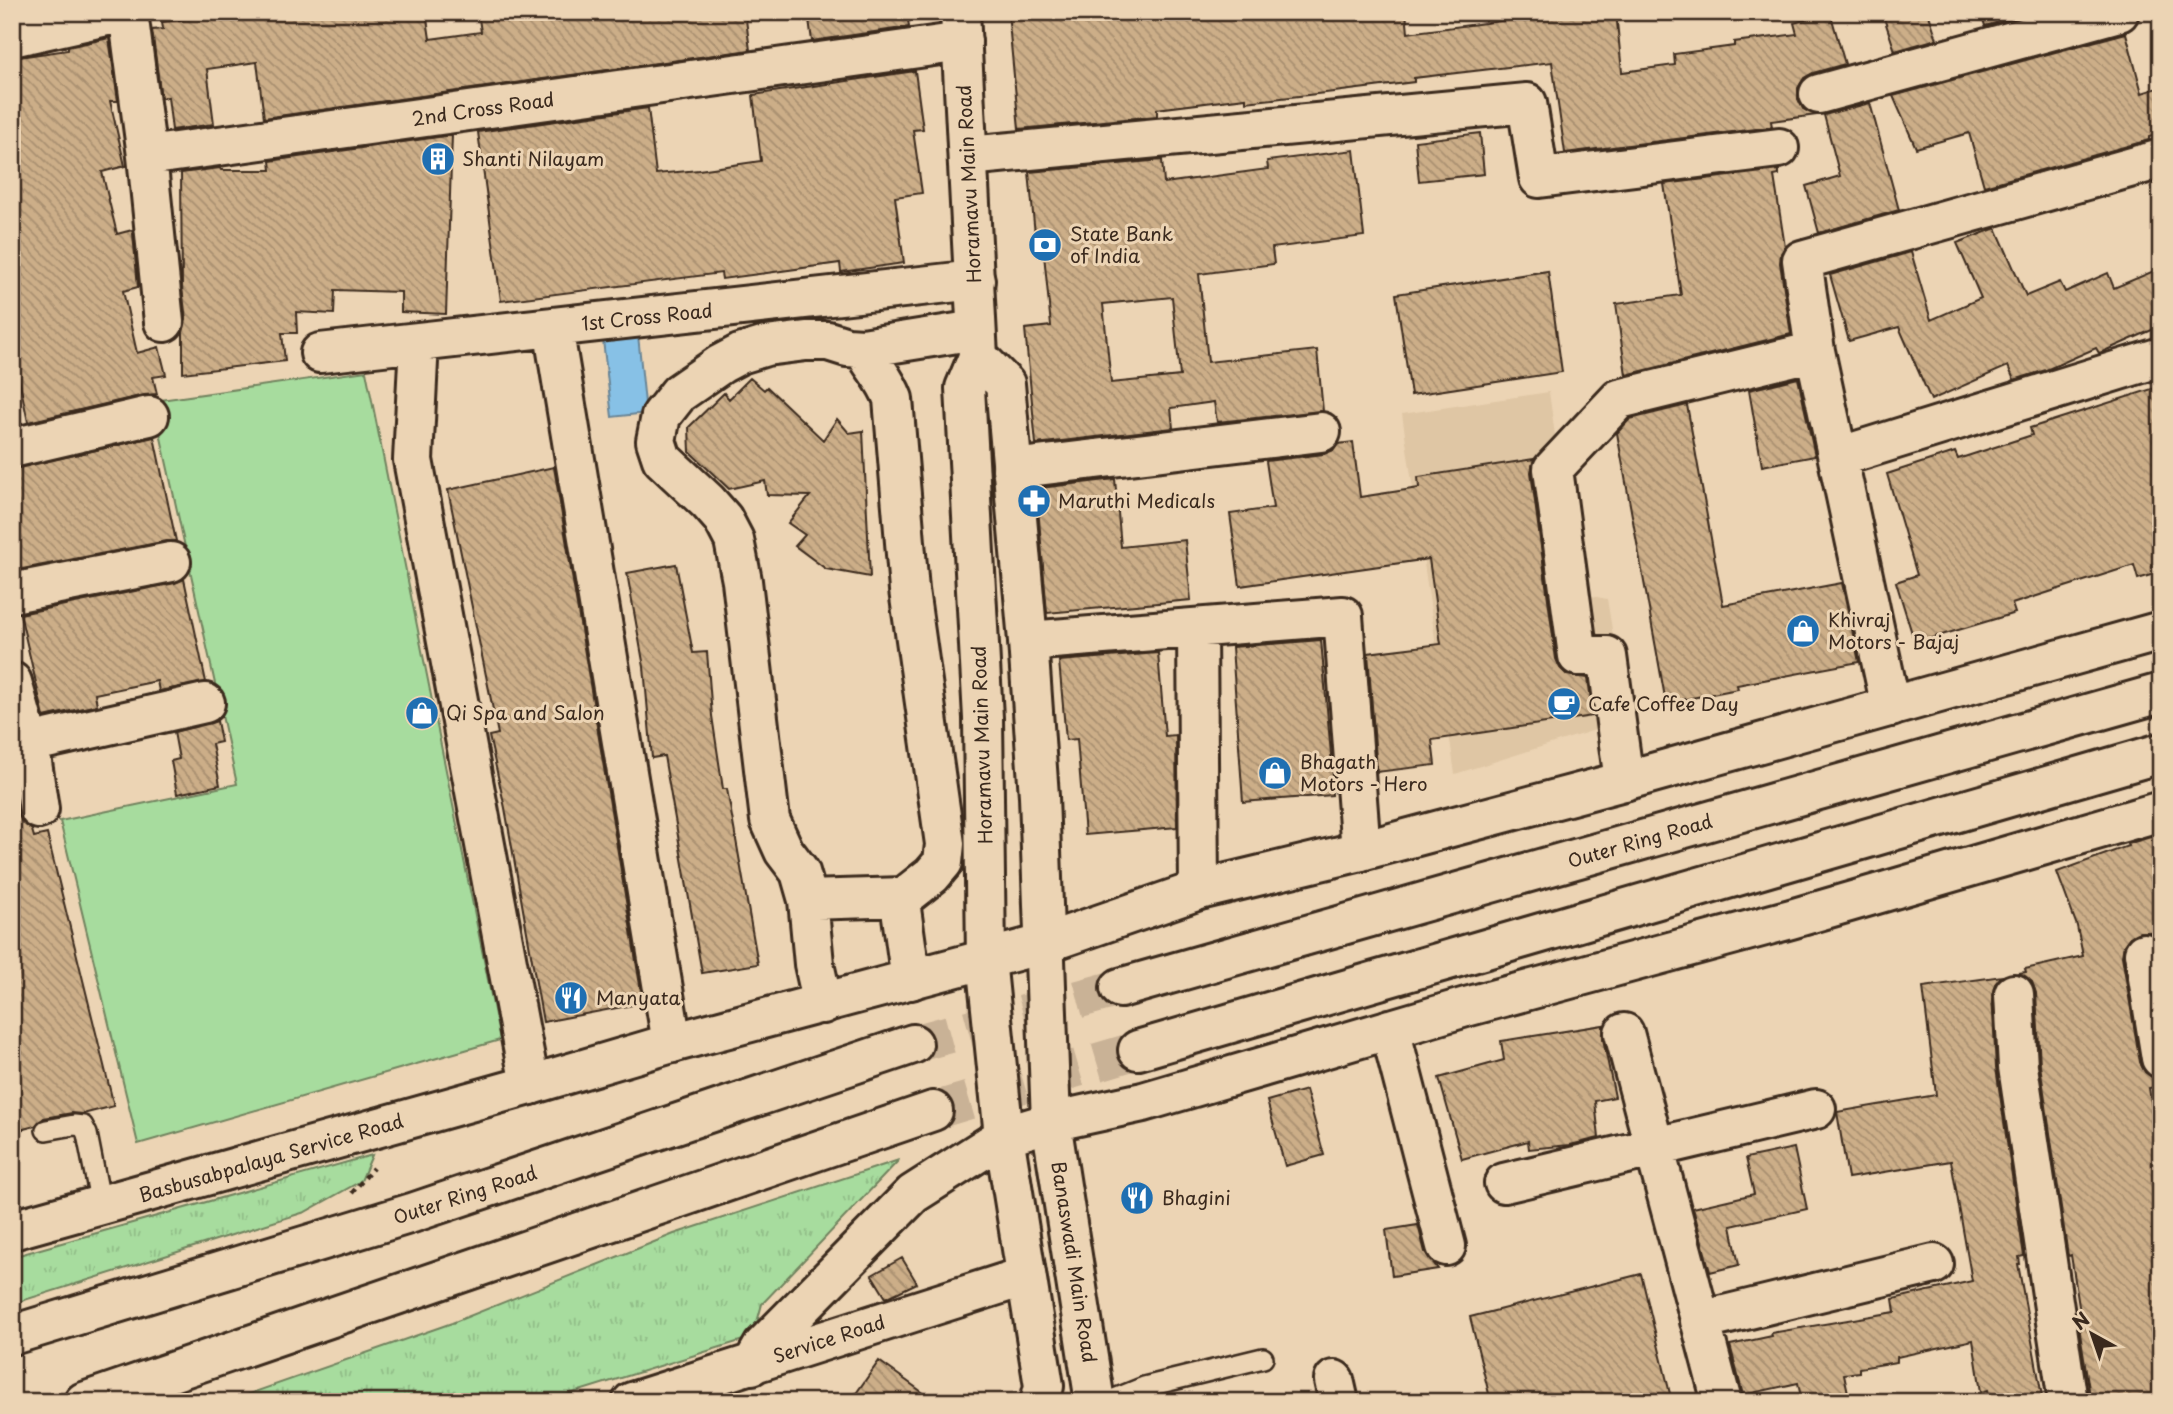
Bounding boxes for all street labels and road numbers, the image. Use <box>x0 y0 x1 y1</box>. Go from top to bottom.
street label: 2nd Cross Road <box>410 84 556 132</box>
street label: Horamavu Main Road <box>949 84 987 284</box>
street label: 1st Cross Road <box>580 295 714 337</box>
street label: Horamavu Main Road <box>964 645 998 845</box>
street label: Outer Ring Road <box>1564 806 1715 874</box>
street label: Basbusabpalaya Service Road <box>135 1106 406 1208</box>
street label: Outer Ring Road <box>389 1158 540 1230</box>
street label: Banaswadi Main Road <box>1045 1159 1105 1365</box>
street label: Service Road <box>769 1307 888 1369</box>

